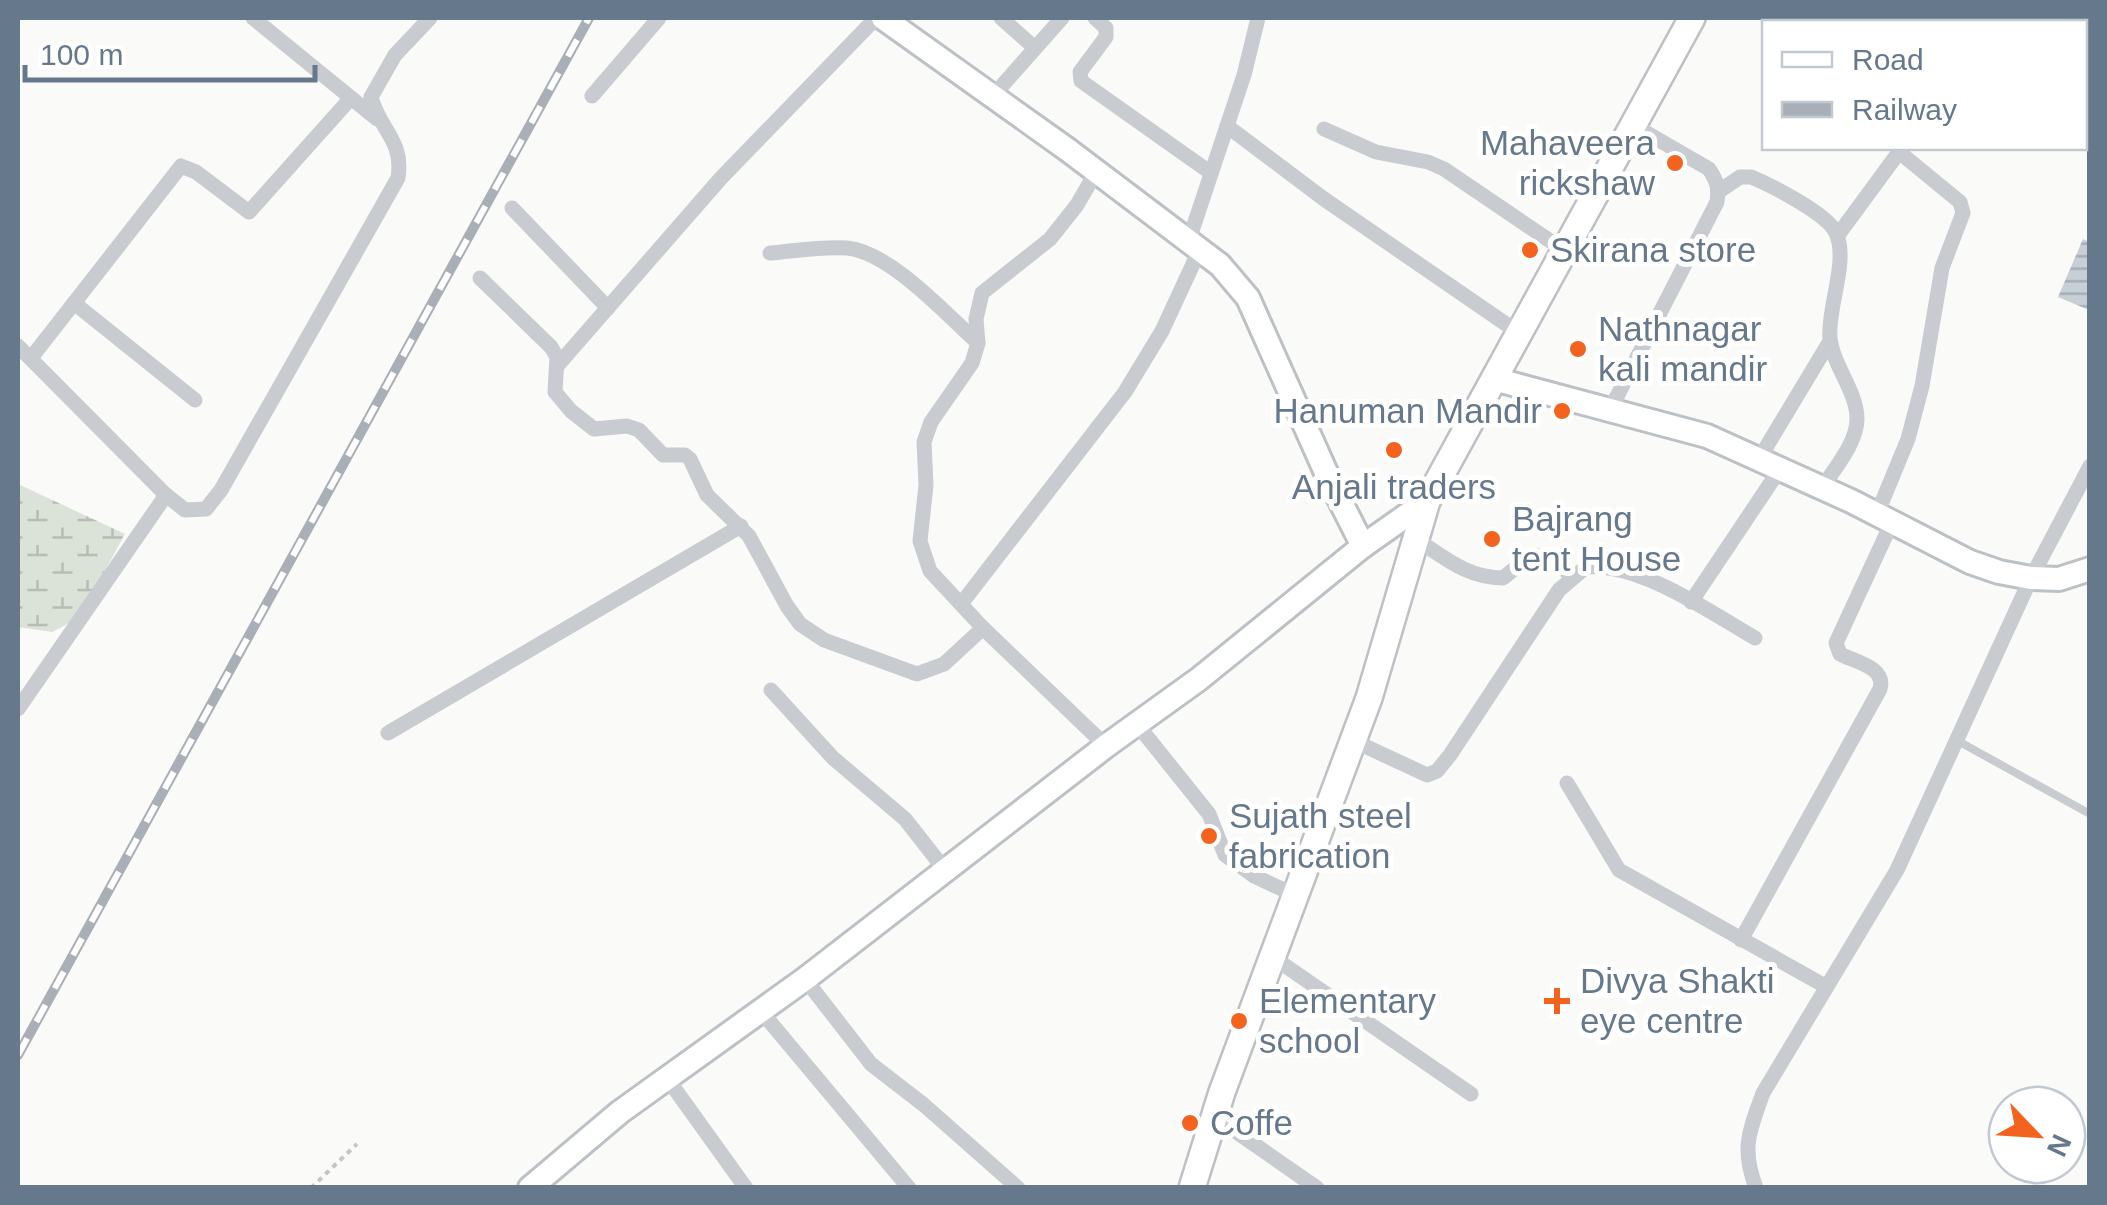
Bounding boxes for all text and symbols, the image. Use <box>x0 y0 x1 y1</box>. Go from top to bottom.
scale bar <box>25 20 315 82</box>
legend <box>1762 20 2087 150</box>
text: 100 m <box>40 38 123 71</box>
text: Road <box>1852 43 1924 76</box>
text: Railway <box>1852 93 1957 126</box>
place label: Mahaveera rickshaw <box>1480 123 1656 202</box>
marker: Mahaveera rickshaw <box>1664 152 1686 174</box>
place label: Skirana store <box>1550 230 1756 269</box>
marker: Skirana store <box>1519 239 1541 261</box>
place label: Nathnagar kali mandir <box>1598 309 1768 388</box>
marker: Nathnagar kali mandir <box>1567 338 1589 360</box>
place label: Hanuman Mandir <box>1274 391 1542 430</box>
marker: Hanuman Mandir <box>1551 400 1573 422</box>
marker: Anjali traders <box>1383 439 1405 461</box>
place label: Anjali traders <box>1292 467 1496 506</box>
place label: Bajrang tent House <box>1512 499 1681 578</box>
marker: Bajrang tent House <box>1481 528 1503 550</box>
place label: Sujath steel fabrication <box>1229 796 1412 875</box>
marker: Sujath steel fabrication <box>1198 825 1220 847</box>
place label: Divya Shakti eye centre <box>1580 961 1775 1040</box>
place label: Elementary school <box>1259 981 1437 1060</box>
marker: Divya Shakti eye centre <box>1544 988 1570 1014</box>
marker: Elementary school <box>1228 1010 1250 1032</box>
north arrow <box>1987 1085 2087 1185</box>
place label: Coffe <box>1210 1103 1293 1142</box>
marker: Coffe <box>1179 1112 1201 1134</box>
text: N <box>2041 1130 2078 1161</box>

